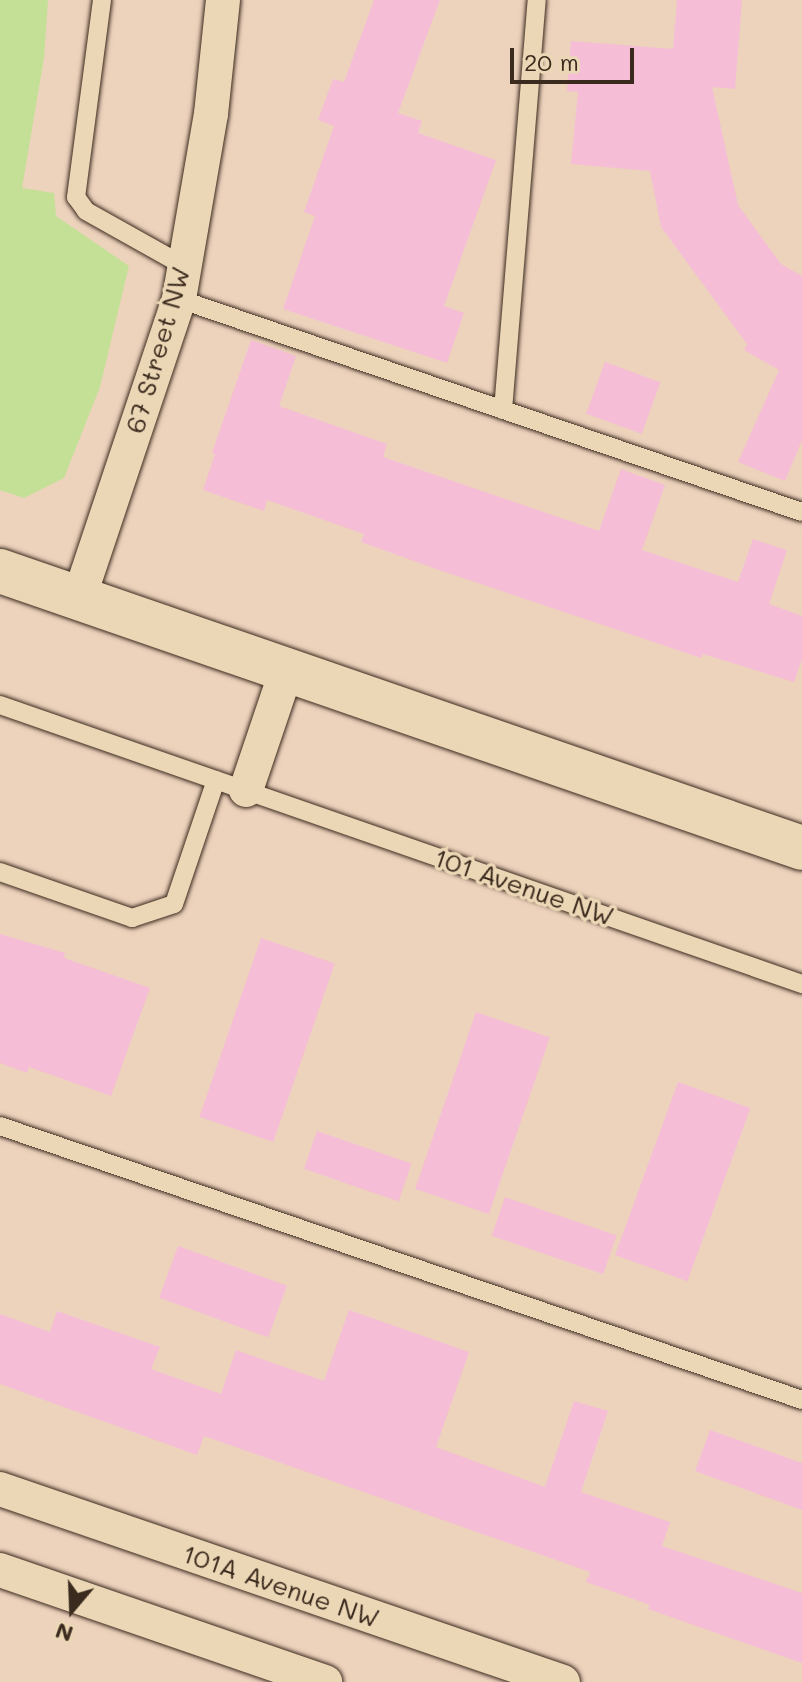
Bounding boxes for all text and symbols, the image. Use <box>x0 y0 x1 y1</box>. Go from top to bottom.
scale bar <box>514 32 638 82</box>
text: 20 m <box>524 46 579 77</box>
street label: 67 Street NW <box>119 263 197 437</box>
street label: 101 Avenue NW <box>430 842 618 932</box>
street label: 101A Avenue NW <box>179 1538 383 1634</box>
north arrow <box>32 1570 112 1650</box>
text: N <box>51 1617 77 1650</box>

